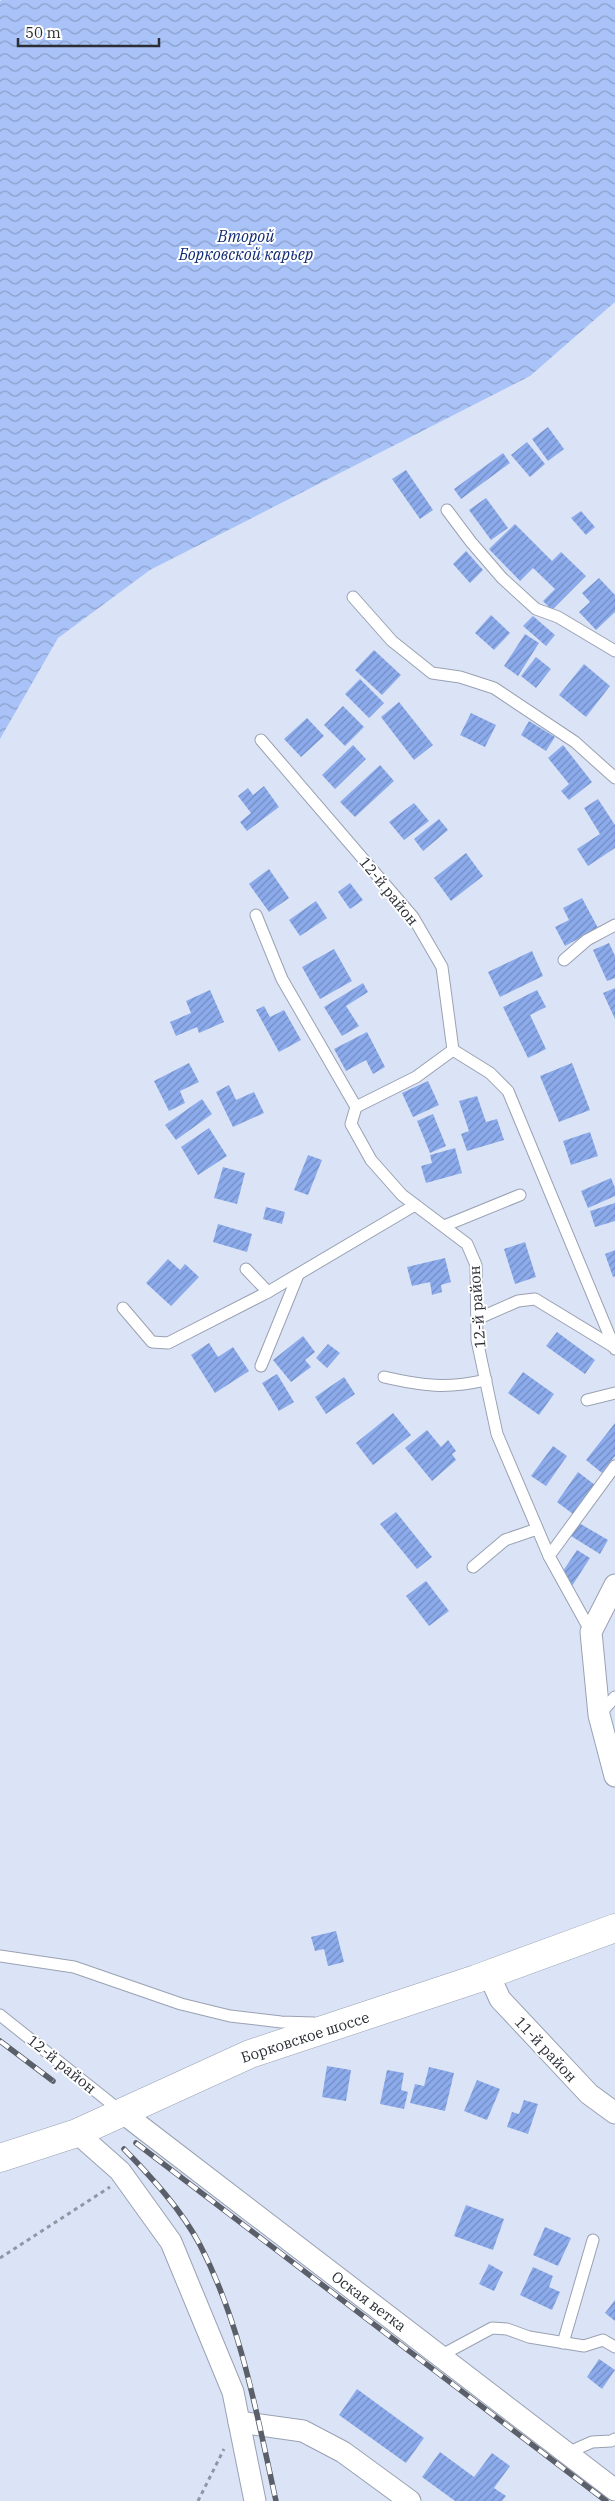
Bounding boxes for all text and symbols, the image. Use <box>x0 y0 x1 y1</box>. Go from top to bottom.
scale bar <box>18 15 159 47</box>
text: 50 m <box>25 23 61 42</box>
water label: Второй Борковской карьер <box>178 226 313 264</box>
street label: 12-й район <box>355 853 423 929</box>
street label: 12-й район <box>465 1265 489 1349</box>
street label: Борковское шоссе <box>238 2007 372 2067</box>
street label: 11-й район <box>511 2012 581 2086</box>
street label: 12-й район <box>24 2030 100 2098</box>
street label: Оская ветка <box>328 2267 410 2335</box>

